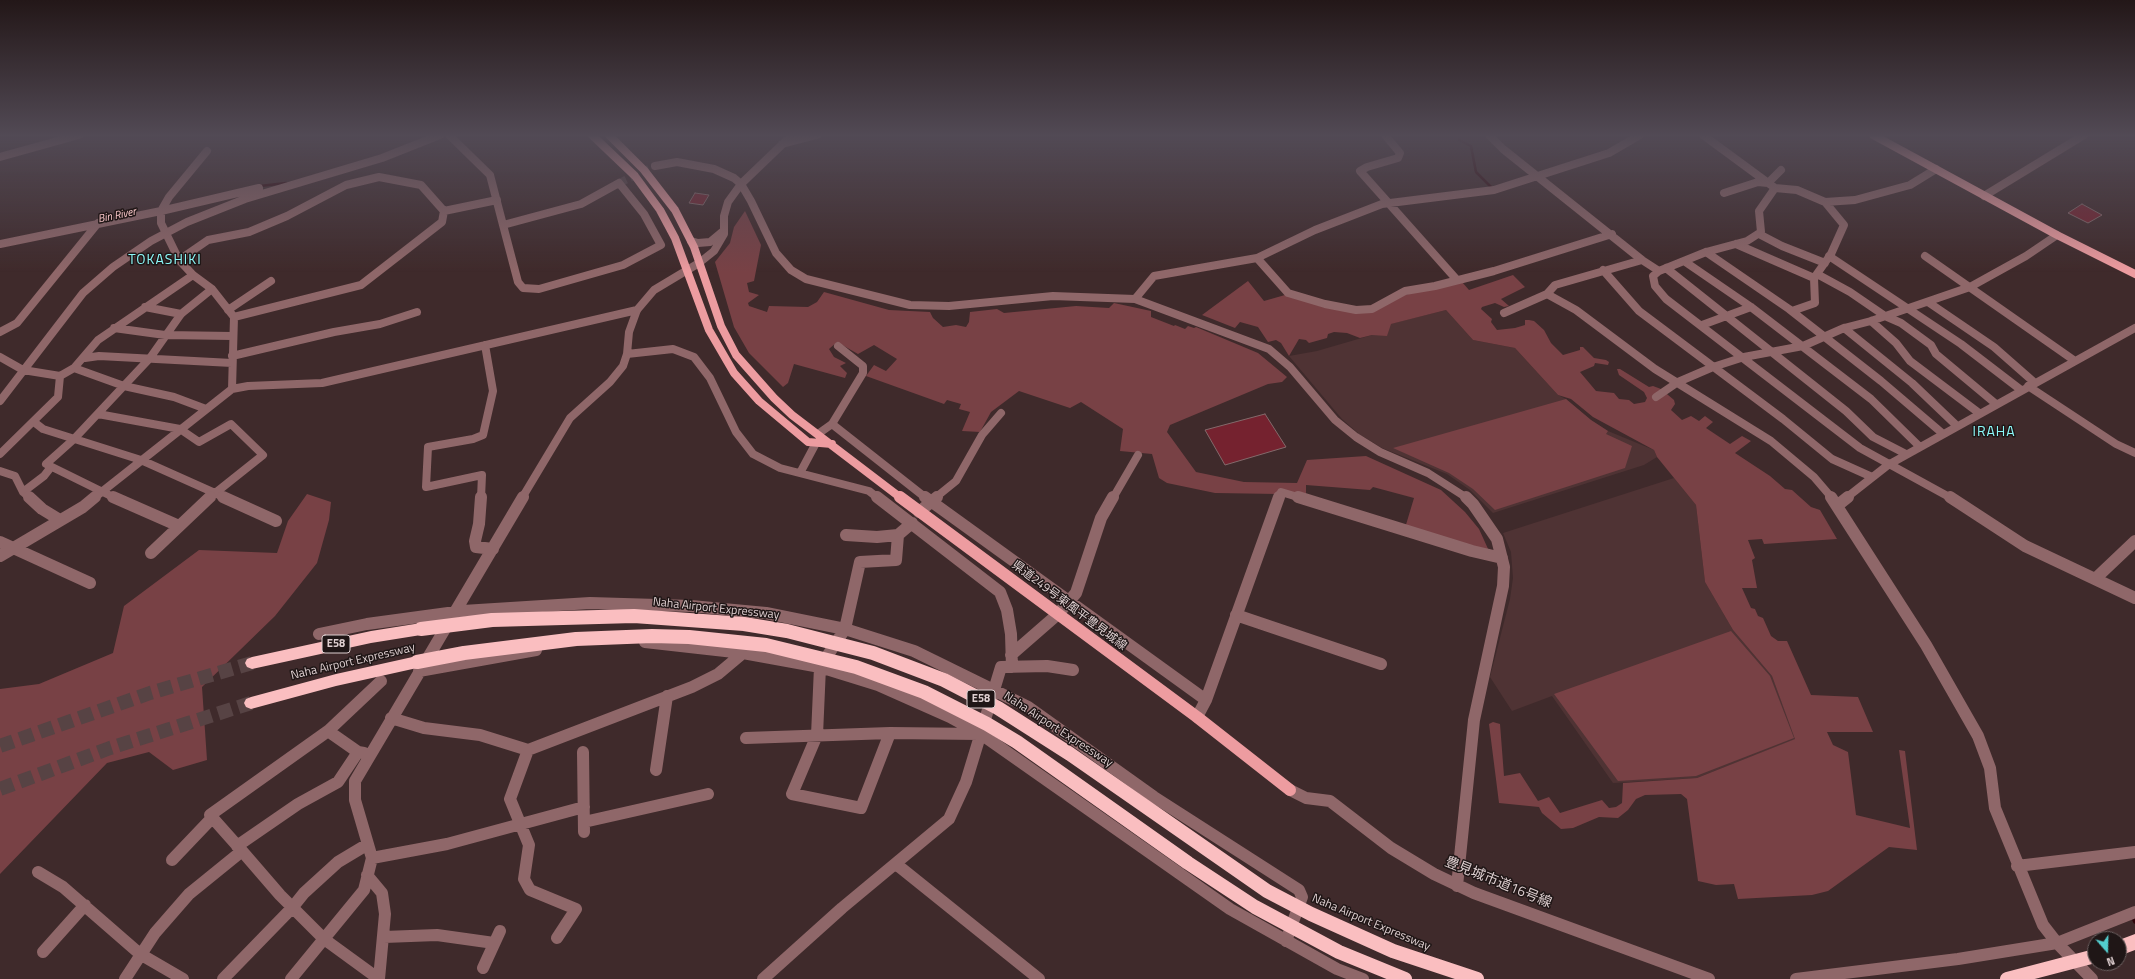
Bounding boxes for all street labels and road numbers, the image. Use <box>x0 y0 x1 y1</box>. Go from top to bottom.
street label: 県道249号東風平豊見城線 <box>1009 558 1129 654</box>
street label: Naha Airport Expressway <box>652 595 780 623</box>
road number: E58 <box>322 635 350 653</box>
street label: Naha Airport Expressway <box>289 641 417 683</box>
street label: Naha Airport Expressway <box>1001 689 1115 771</box>
road number: E58 <box>967 690 995 708</box>
street label: 豊見城市道16号線 <box>1442 854 1554 912</box>
street label: Naha Airport Expressway <box>1310 892 1432 954</box>

